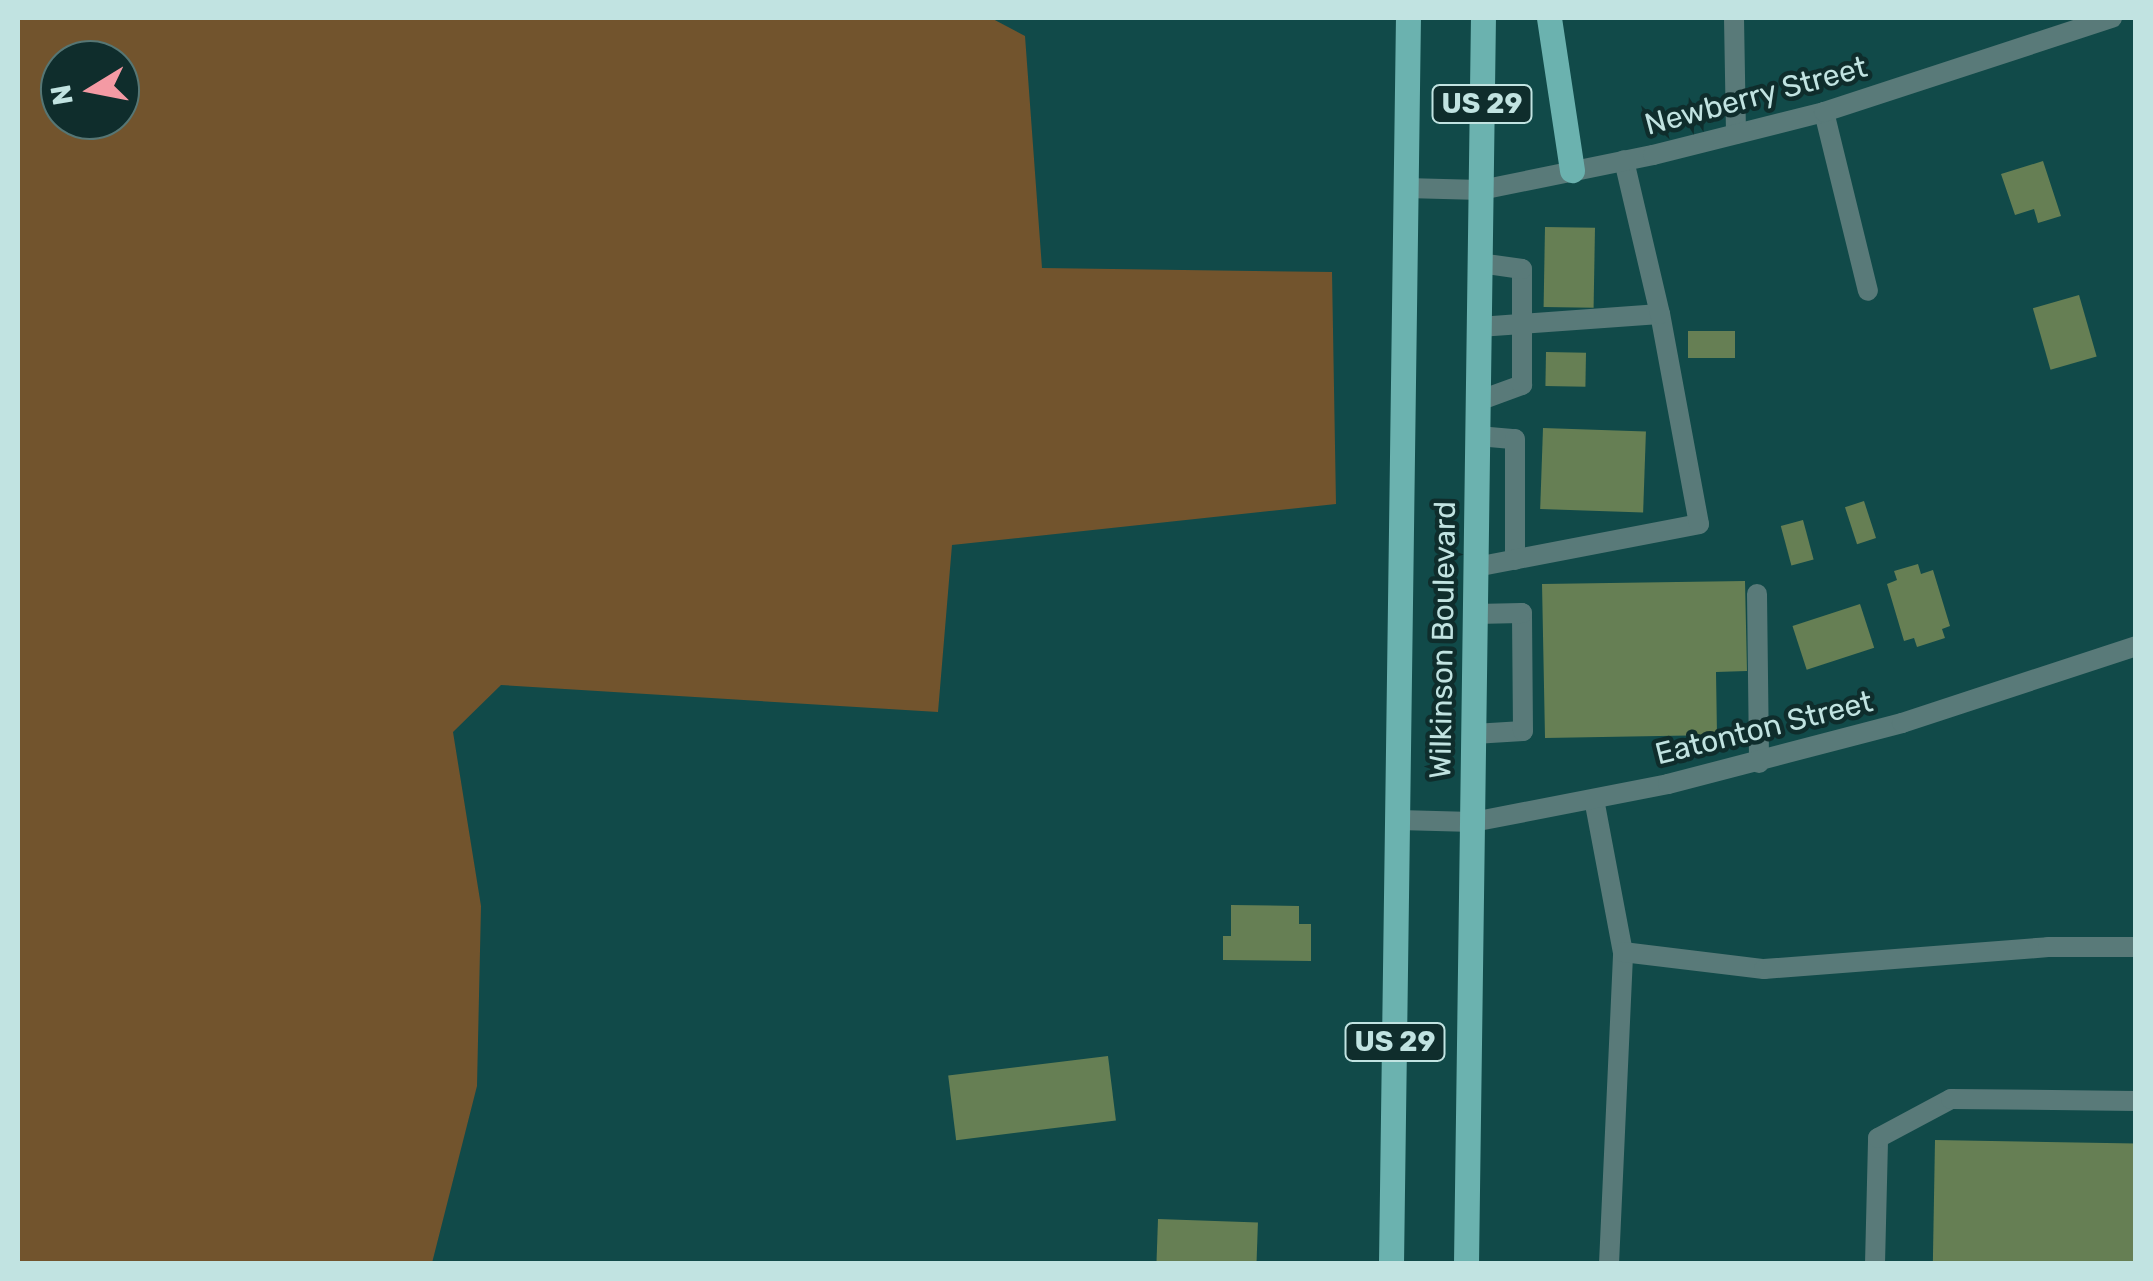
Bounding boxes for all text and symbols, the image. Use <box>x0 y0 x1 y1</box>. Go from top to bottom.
north arrow <box>40 40 140 140</box>
street label: Newberry Street <box>1641 49 1871 143</box>
road number: US 29 <box>1430 81 1534 127</box>
text: N <box>44 82 80 108</box>
street label: Wilkinson Boulevard <box>1423 501 1463 779</box>
street label: Eatonton Street <box>1652 684 1876 772</box>
road number: US 29 <box>1342 1019 1448 1065</box>

